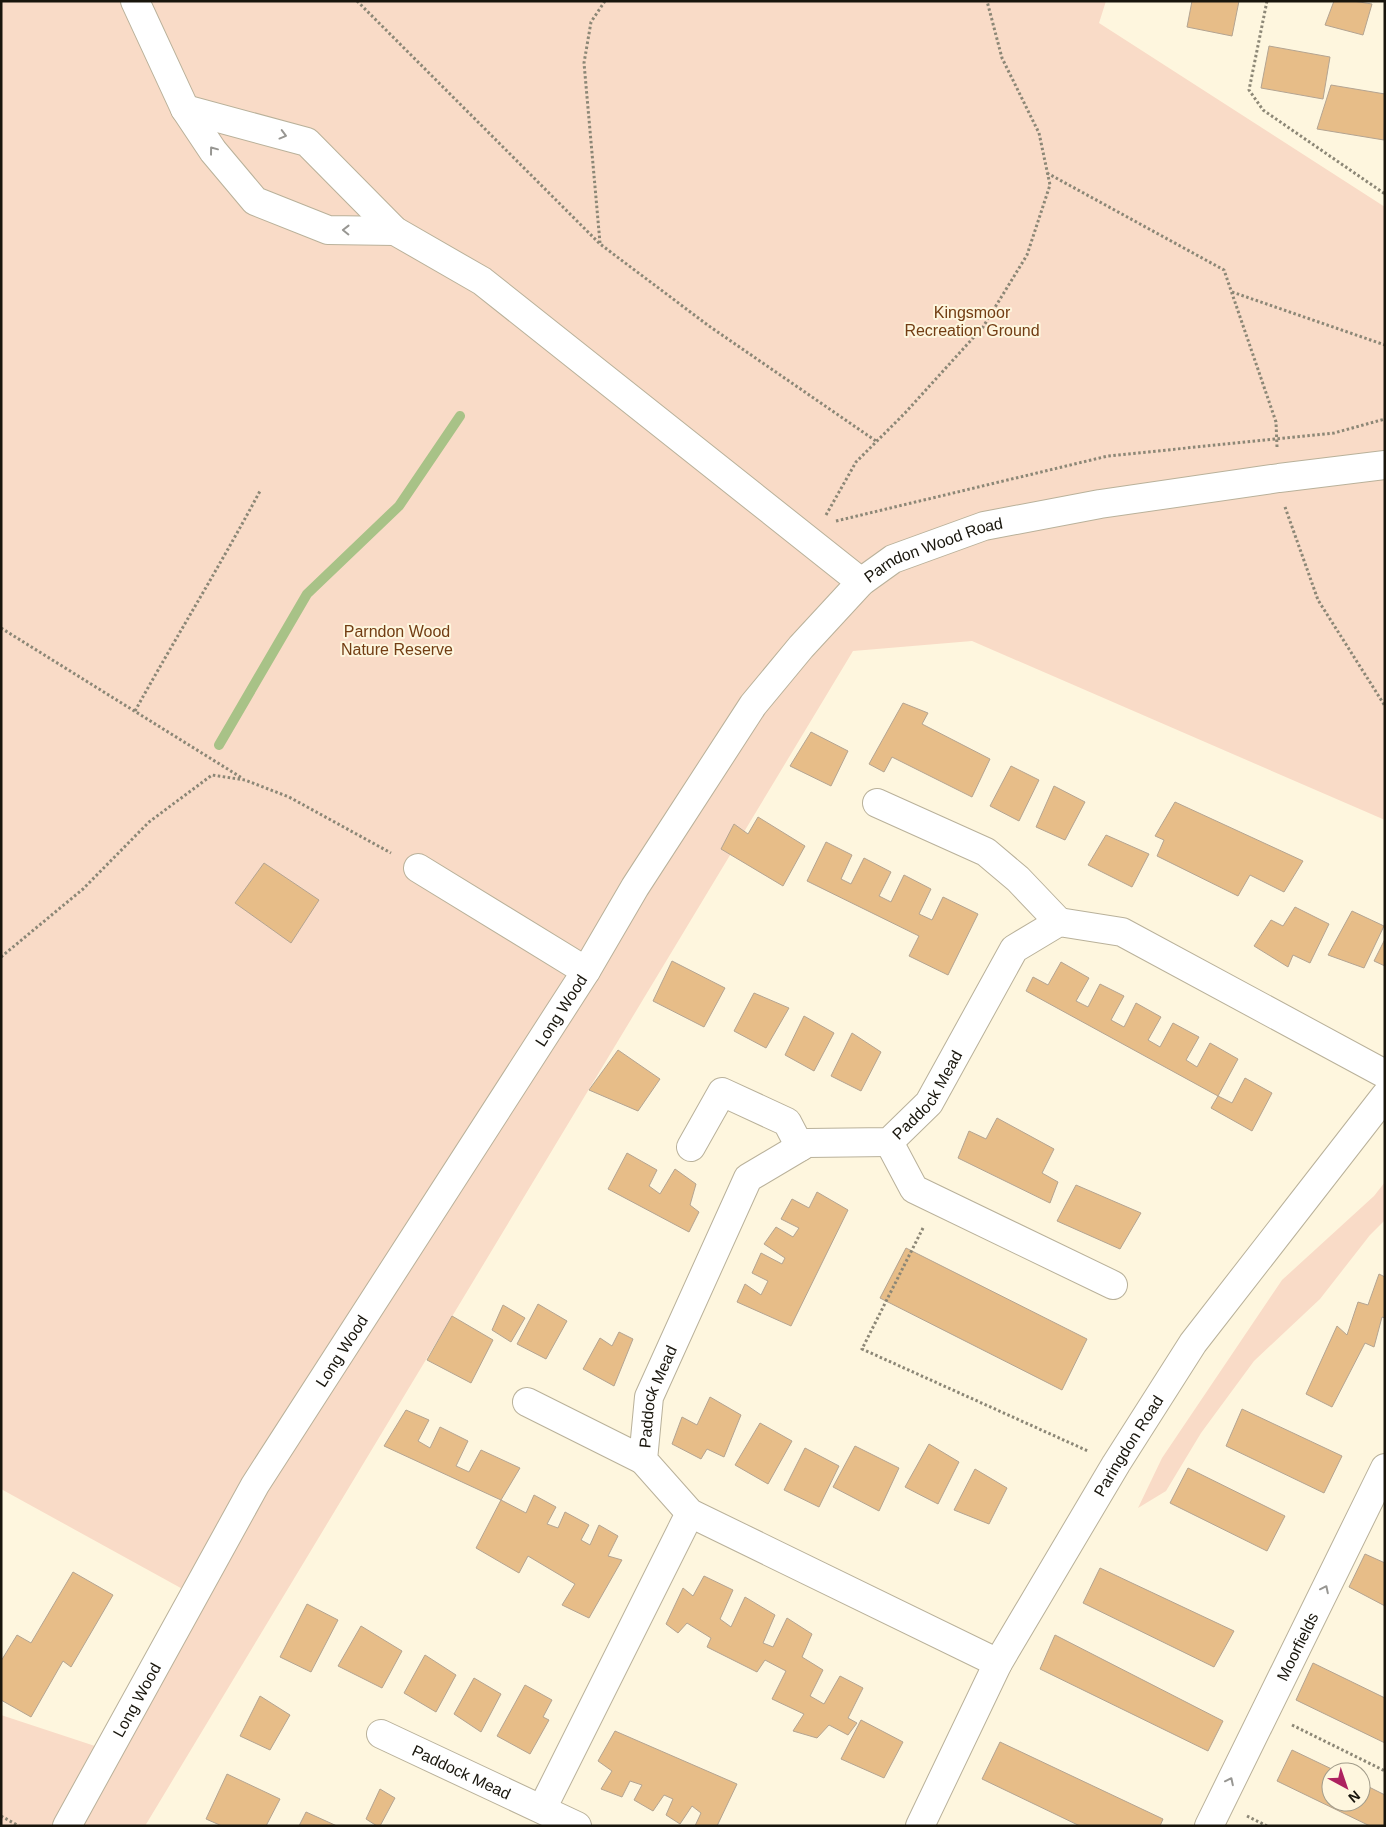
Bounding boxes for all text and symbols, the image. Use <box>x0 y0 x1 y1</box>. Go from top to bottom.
one-way arrow <box>278 130 286 140</box>
one-way arrow <box>210 146 219 156</box>
one-way arrow <box>342 225 350 235</box>
park label: Kingsmoor Recreation Ground <box>904 304 1040 339</box>
street label: Parndon Wood Road <box>861 515 1004 586</box>
park label: Parndon Wood Nature Reserve <box>341 623 453 658</box>
street label: Long Wood <box>532 972 590 1049</box>
street label: Paddock Mead <box>889 1048 965 1143</box>
street label: Long Wood <box>313 1312 371 1390</box>
street label: Paddock Mead <box>636 1343 680 1449</box>
street label: Paringdon Road <box>1091 1392 1166 1499</box>
one-way arrow <box>1319 1585 1329 1594</box>
street label: Moorfields <box>1274 1610 1322 1684</box>
street label: Long Wood <box>110 1660 164 1740</box>
street label: Paddock Mead <box>409 1742 513 1803</box>
north arrow <box>1321 1762 1371 1812</box>
one-way arrow <box>1224 1778 1234 1787</box>
text: N <box>1345 1788 1363 1806</box>

